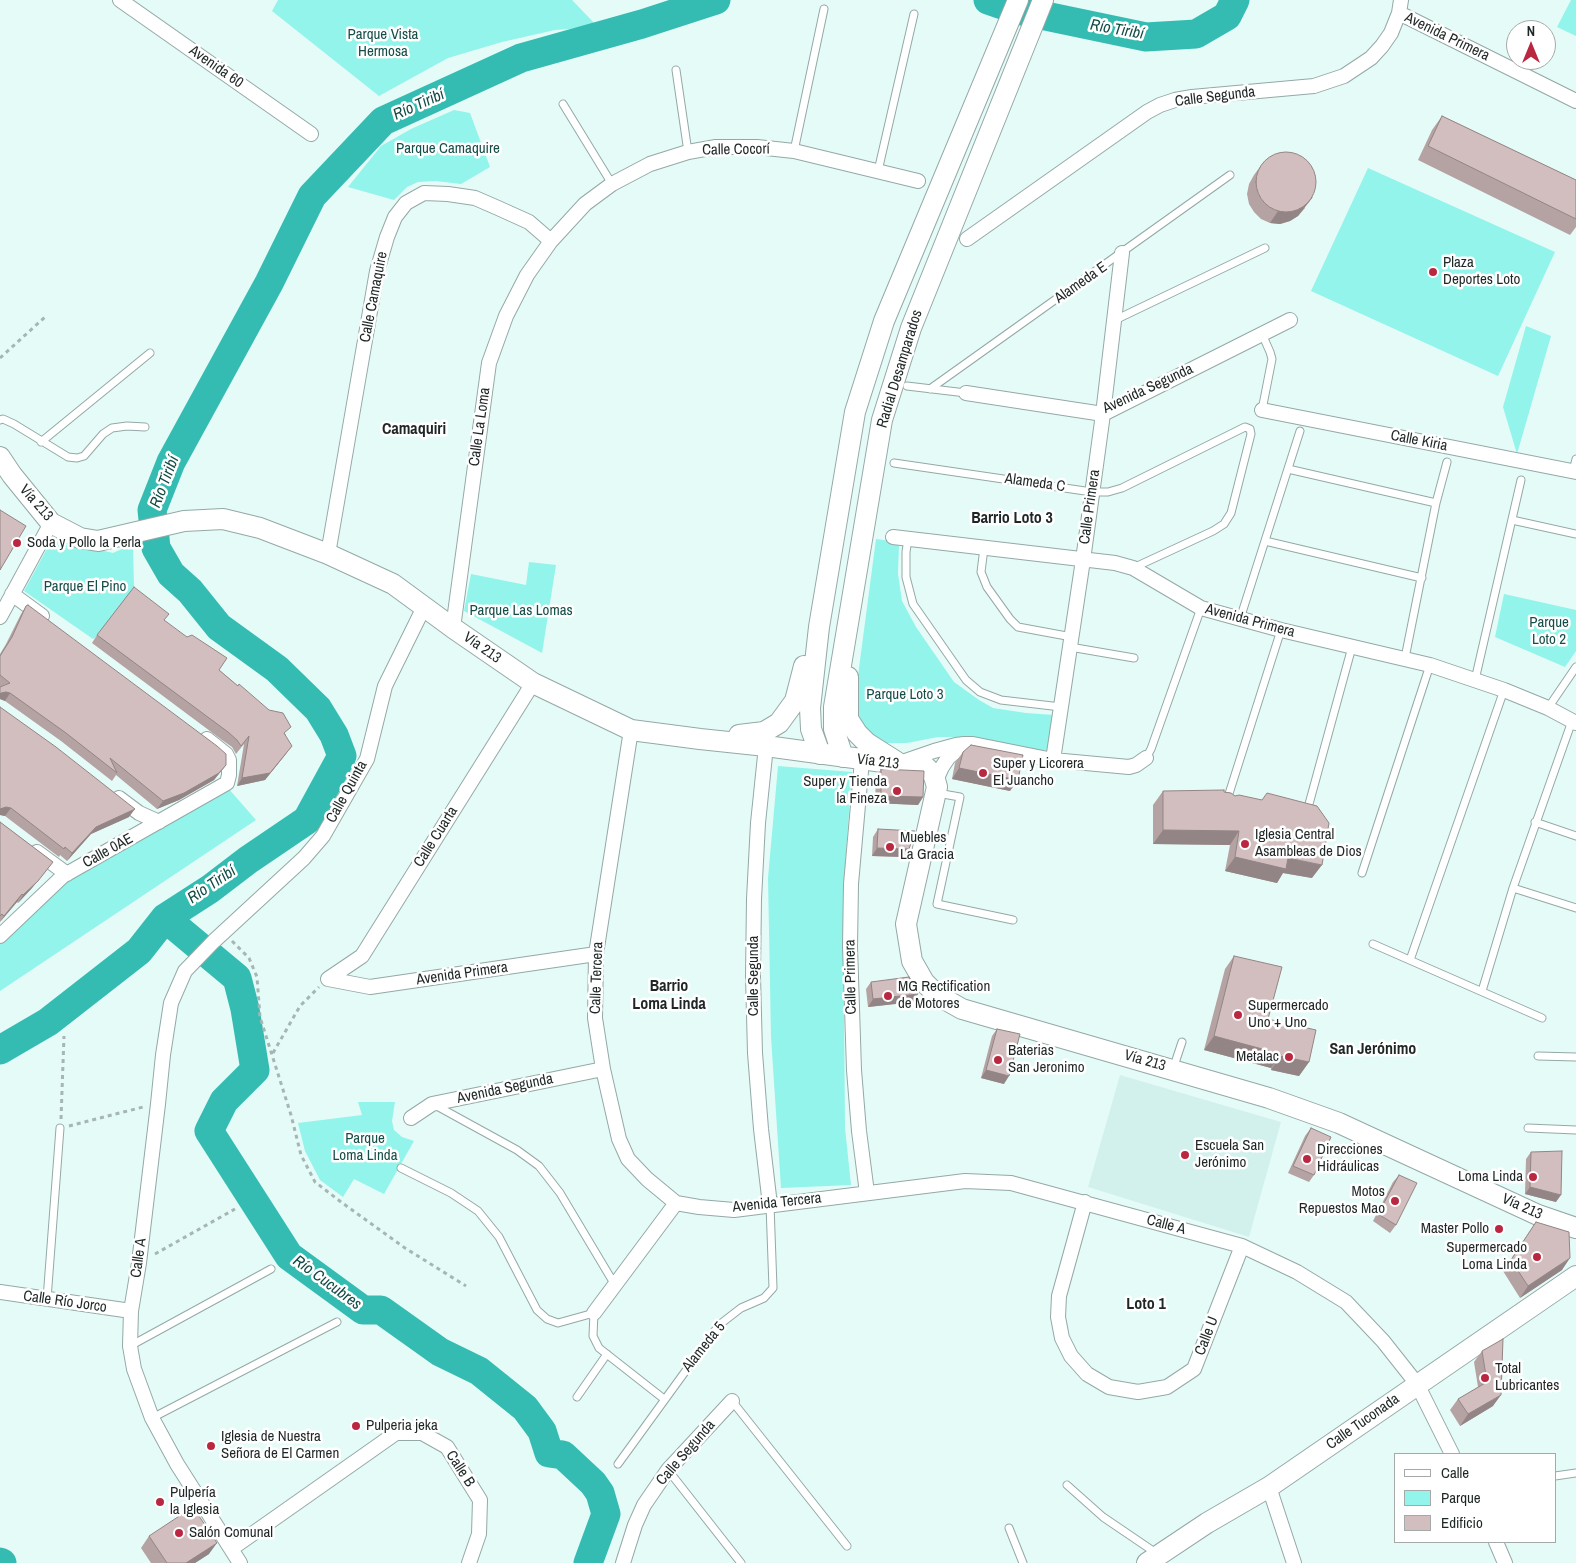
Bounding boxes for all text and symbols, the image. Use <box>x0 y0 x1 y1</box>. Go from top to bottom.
street label: Avenida Primera <box>1402 9 1492 65</box>
water label: Río Tiribí <box>1089 16 1145 44</box>
north arrow <box>1506 20 1556 70</box>
text: N <box>1527 22 1535 40</box>
park label: Parque Vista Hermosa <box>348 26 418 61</box>
street label: Avenida 60 <box>185 42 247 92</box>
street label: Calle Segunda <box>1174 83 1256 111</box>
water label: Río Tiribí <box>390 85 448 125</box>
park label: Parque Camaquire <box>396 140 500 158</box>
street label: Calle Cocorí <box>702 140 770 160</box>
street label: Calle Camaquire <box>356 250 392 344</box>
place label: Plaza Deportes Loto <box>1443 254 1520 289</box>
street label: Alameda E <box>1051 258 1111 308</box>
marker: Plaza Deportes Loto <box>1427 266 1439 278</box>
street label: Radial Desamparados <box>874 308 926 430</box>
street label: Avenida Segunda <box>1100 360 1196 418</box>
street label: Calle La Loma <box>466 386 494 468</box>
district label: Camaquiri <box>382 420 446 440</box>
street label: Calle Kiria <box>1389 427 1449 455</box>
water label: Río Tiribí <box>146 453 184 511</box>
street label: Calle Primera <box>1076 469 1104 545</box>
street label: Alameda C <box>1004 470 1066 496</box>
street label: Vía 213 <box>15 481 57 525</box>
district label: Barrio Loto 3 <box>971 509 1053 529</box>
place label: Soda y Pollo la Perla <box>27 534 141 552</box>
marker: Soda y Pollo la Perla <box>11 537 23 549</box>
park label: Parque El Pino <box>44 578 126 596</box>
street label: Avenida Primera <box>1203 600 1297 642</box>
park label: Parque Las Lomas <box>469 602 573 620</box>
park label: Parque Loto 2 <box>1529 614 1569 649</box>
street label: Vía 213 <box>460 629 504 667</box>
park label: Parque Loto 3 <box>866 686 944 704</box>
street label: Vía 213 <box>856 750 900 774</box>
place label: Super y Licorera El Juancho <box>993 755 1084 790</box>
street label: Calle Quinta <box>323 758 371 826</box>
marker: Super y Licorera El Juancho <box>977 767 989 779</box>
place label: Super y Tienda la Fineza <box>803 773 887 808</box>
marker: Super y Tienda la Fineza <box>891 785 903 797</box>
street label: Calle Cuarta <box>410 803 462 871</box>
place label: Iglesia Central Asambleas de Dios <box>1255 826 1362 861</box>
place label: Muebles La Gracia <box>900 829 954 864</box>
street label: Calle 0AE <box>80 830 136 872</box>
marker: Iglesia Central Asambleas de Dios <box>1239 838 1251 850</box>
marker: Muebles La Gracia <box>884 841 896 853</box>
water label: Río Tiribí <box>184 862 240 908</box>
street label: Calle Segunda <box>745 936 763 1016</box>
street label: Calle Primera <box>841 939 861 1015</box>
street label: Calle Tercera <box>587 941 607 1015</box>
street label: Avenida Primera <box>415 959 509 989</box>
district label: Barrio Loma Linda <box>632 977 706 1015</box>
place label: MG Rectification de Motores <box>898 978 990 1013</box>
marker: MG Rectification de Motores <box>882 990 894 1002</box>
place label: Supermercado Uno + Uno <box>1248 997 1329 1032</box>
marker: Supermercado Uno + Uno <box>1232 1009 1244 1021</box>
district label: San Jerónimo <box>1330 1040 1416 1060</box>
place label: Baterias San Jeronimo <box>1008 1042 1085 1077</box>
street label: Vía 213 <box>1122 1047 1168 1075</box>
place label: Metalac <box>1236 1048 1279 1066</box>
marker: Metalac <box>1283 1051 1295 1063</box>
marker: Baterias San Jeronimo <box>992 1054 1004 1066</box>
street label: Avenida Segunda <box>455 1070 555 1108</box>
park label: Parque Loma Linda <box>333 1130 397 1165</box>
place label: Escuela San Jerónimo <box>1195 1137 1264 1172</box>
place label: Direcciones Hidráulicas <box>1317 1141 1383 1176</box>
marker: Escuela San Jerónimo <box>1179 1149 1191 1161</box>
marker: Direcciones Hidráulicas <box>1301 1153 1313 1165</box>
place label: Loma Linda <box>1458 1168 1523 1186</box>
marker: Loma Linda <box>1527 1171 1539 1183</box>
place label: Motos Repuestos Mao <box>1299 1183 1385 1218</box>
street label: Avenida Tercera <box>732 1189 822 1217</box>
street label: Vía 213 <box>1499 1190 1545 1224</box>
marker: Motos Repuestos Mao <box>1389 1195 1401 1207</box>
street label: Calle A <box>1145 1211 1187 1239</box>
place label: Master Pollo <box>1421 1220 1489 1238</box>
marker: Master Pollo <box>1493 1223 1505 1235</box>
street label: Calle A <box>127 1237 151 1279</box>
place label: Supermercado Loma Linda <box>1446 1239 1527 1274</box>
marker: Supermercado Loma Linda <box>1531 1251 1543 1263</box>
water label: Río Cucubres <box>289 1252 365 1314</box>
street label: Calle Río Jorco <box>22 1287 108 1317</box>
district label: Loto 1 <box>1126 1295 1166 1315</box>
street label: Calle U <box>1191 1314 1223 1358</box>
street label: Alameda 5 <box>679 1318 729 1376</box>
place label: Total Lubricantes <box>1495 1360 1559 1395</box>
marker: Total Lubricantes <box>1479 1372 1491 1384</box>
street label: Calle Tuconada <box>1323 1390 1403 1454</box>
place label: Pulperia jeka <box>366 1417 438 1435</box>
street label: Calle Segunda <box>653 1417 719 1489</box>
marker: Pulperia jeka <box>350 1420 362 1432</box>
place label: Iglesia de Nuestra Señora de El Carmen <box>221 1428 339 1463</box>
marker: Iglesia de Nuestra Señora de El Carmen <box>205 1440 217 1452</box>
street label: Calle B <box>442 1447 478 1491</box>
legend <box>1394 1453 1556 1543</box>
text: Calle <box>1441 1462 1469 1483</box>
place label: Pulpería la Iglesia <box>170 1484 219 1519</box>
text: Parque <box>1441 1487 1481 1508</box>
marker: Pulpería la Iglesia <box>154 1496 166 1508</box>
text: Edificio <box>1441 1512 1483 1533</box>
place label: Salón Comunal <box>189 1524 273 1542</box>
marker: Salón Comunal <box>173 1527 185 1539</box>

